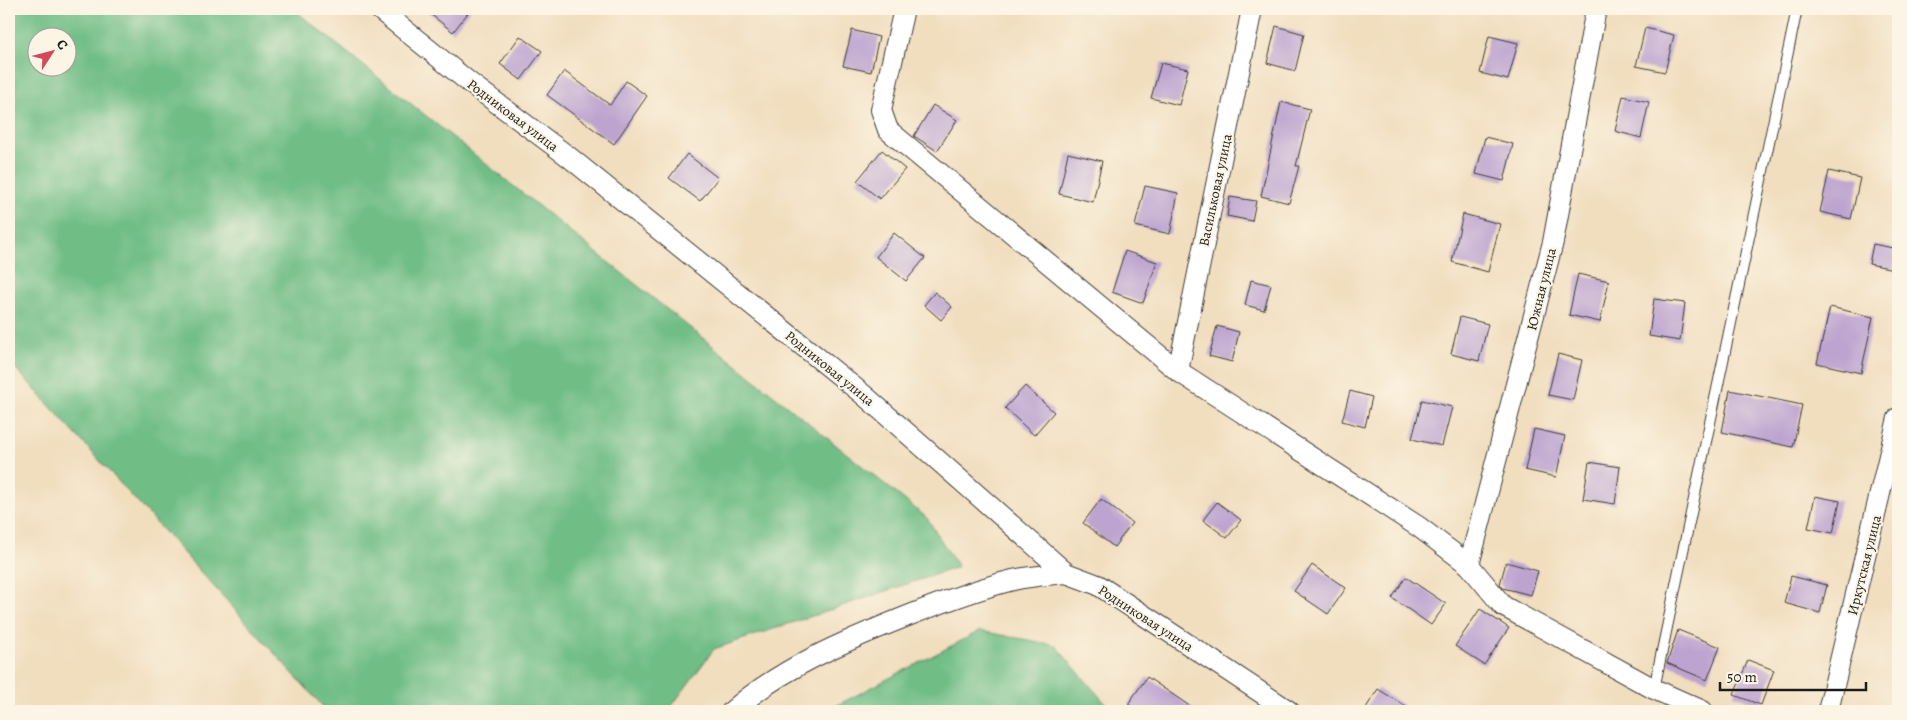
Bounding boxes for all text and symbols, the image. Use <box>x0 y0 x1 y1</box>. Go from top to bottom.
north arrow <box>28 28 78 78</box>
text: С <box>52 36 73 54</box>
street label: Родниковая улица <box>463 75 563 156</box>
street label: Васильковая улица <box>1194 132 1237 248</box>
street label: Южная улица <box>1522 245 1561 332</box>
street label: Родниковая улица <box>781 326 879 411</box>
street label: Иркутская улица <box>1843 513 1886 617</box>
street label: Родниковая улица <box>1094 581 1197 657</box>
scale bar <box>1720 660 1866 692</box>
text: 50 m <box>1727 667 1757 687</box>

